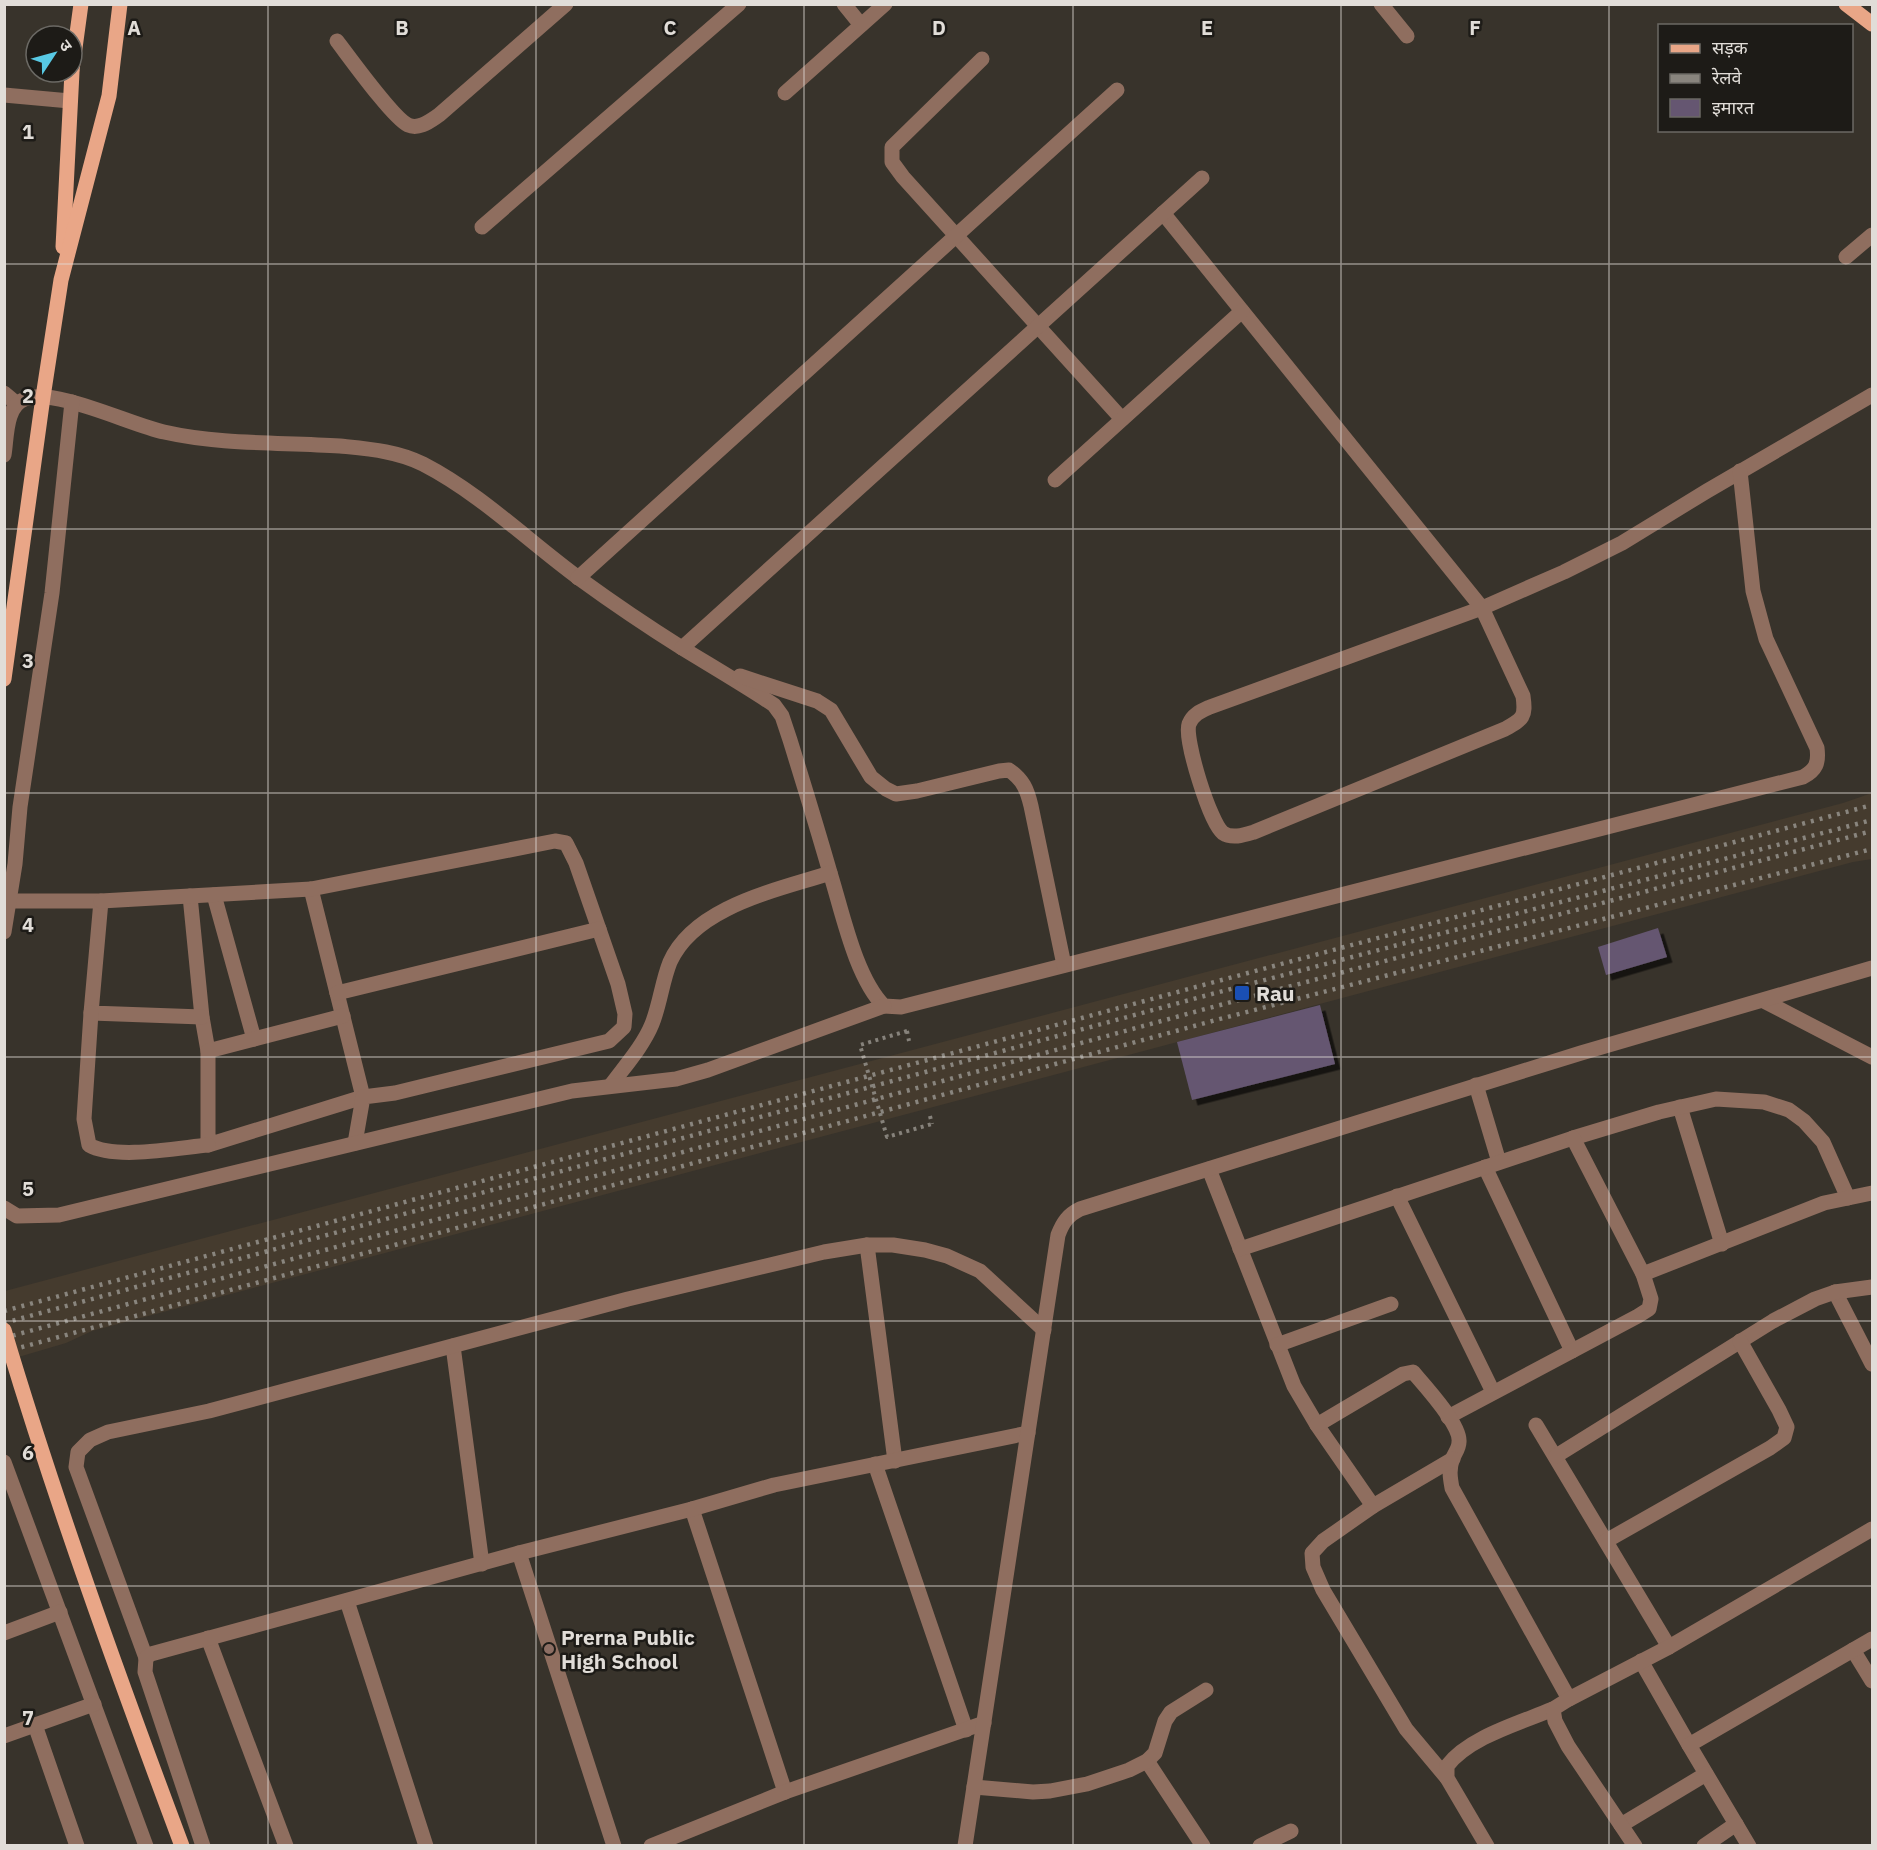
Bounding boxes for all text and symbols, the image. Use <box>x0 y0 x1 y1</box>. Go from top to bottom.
text: A <box>127 14 141 41</box>
text: B <box>395 14 409 41</box>
text: C <box>663 14 677 41</box>
text: D <box>932 14 946 41</box>
text: E <box>1201 14 1213 41</box>
text: F <box>1469 14 1481 41</box>
north arrow <box>24 24 84 84</box>
legend <box>1658 24 1853 132</box>
text: उ <box>55 36 77 55</box>
text: सड़क <box>1712 36 1749 59</box>
text: रेलवे <box>1711 66 1743 89</box>
text: इमारत <box>1712 96 1755 119</box>
text: 1 <box>22 118 34 145</box>
text: 2 <box>22 382 34 409</box>
text: 3 <box>22 647 34 674</box>
text: 4 <box>22 911 34 938</box>
place label: Rau <box>1256 979 1294 1007</box>
marker: Rau <box>1233 984 1251 1002</box>
text: 5 <box>22 1175 34 1202</box>
text: 6 <box>22 1439 34 1466</box>
place label: Prerna Public High School <box>561 1623 695 1675</box>
marker: Prerna Public High School <box>542 1642 556 1656</box>
text: 7 <box>22 1704 34 1731</box>

